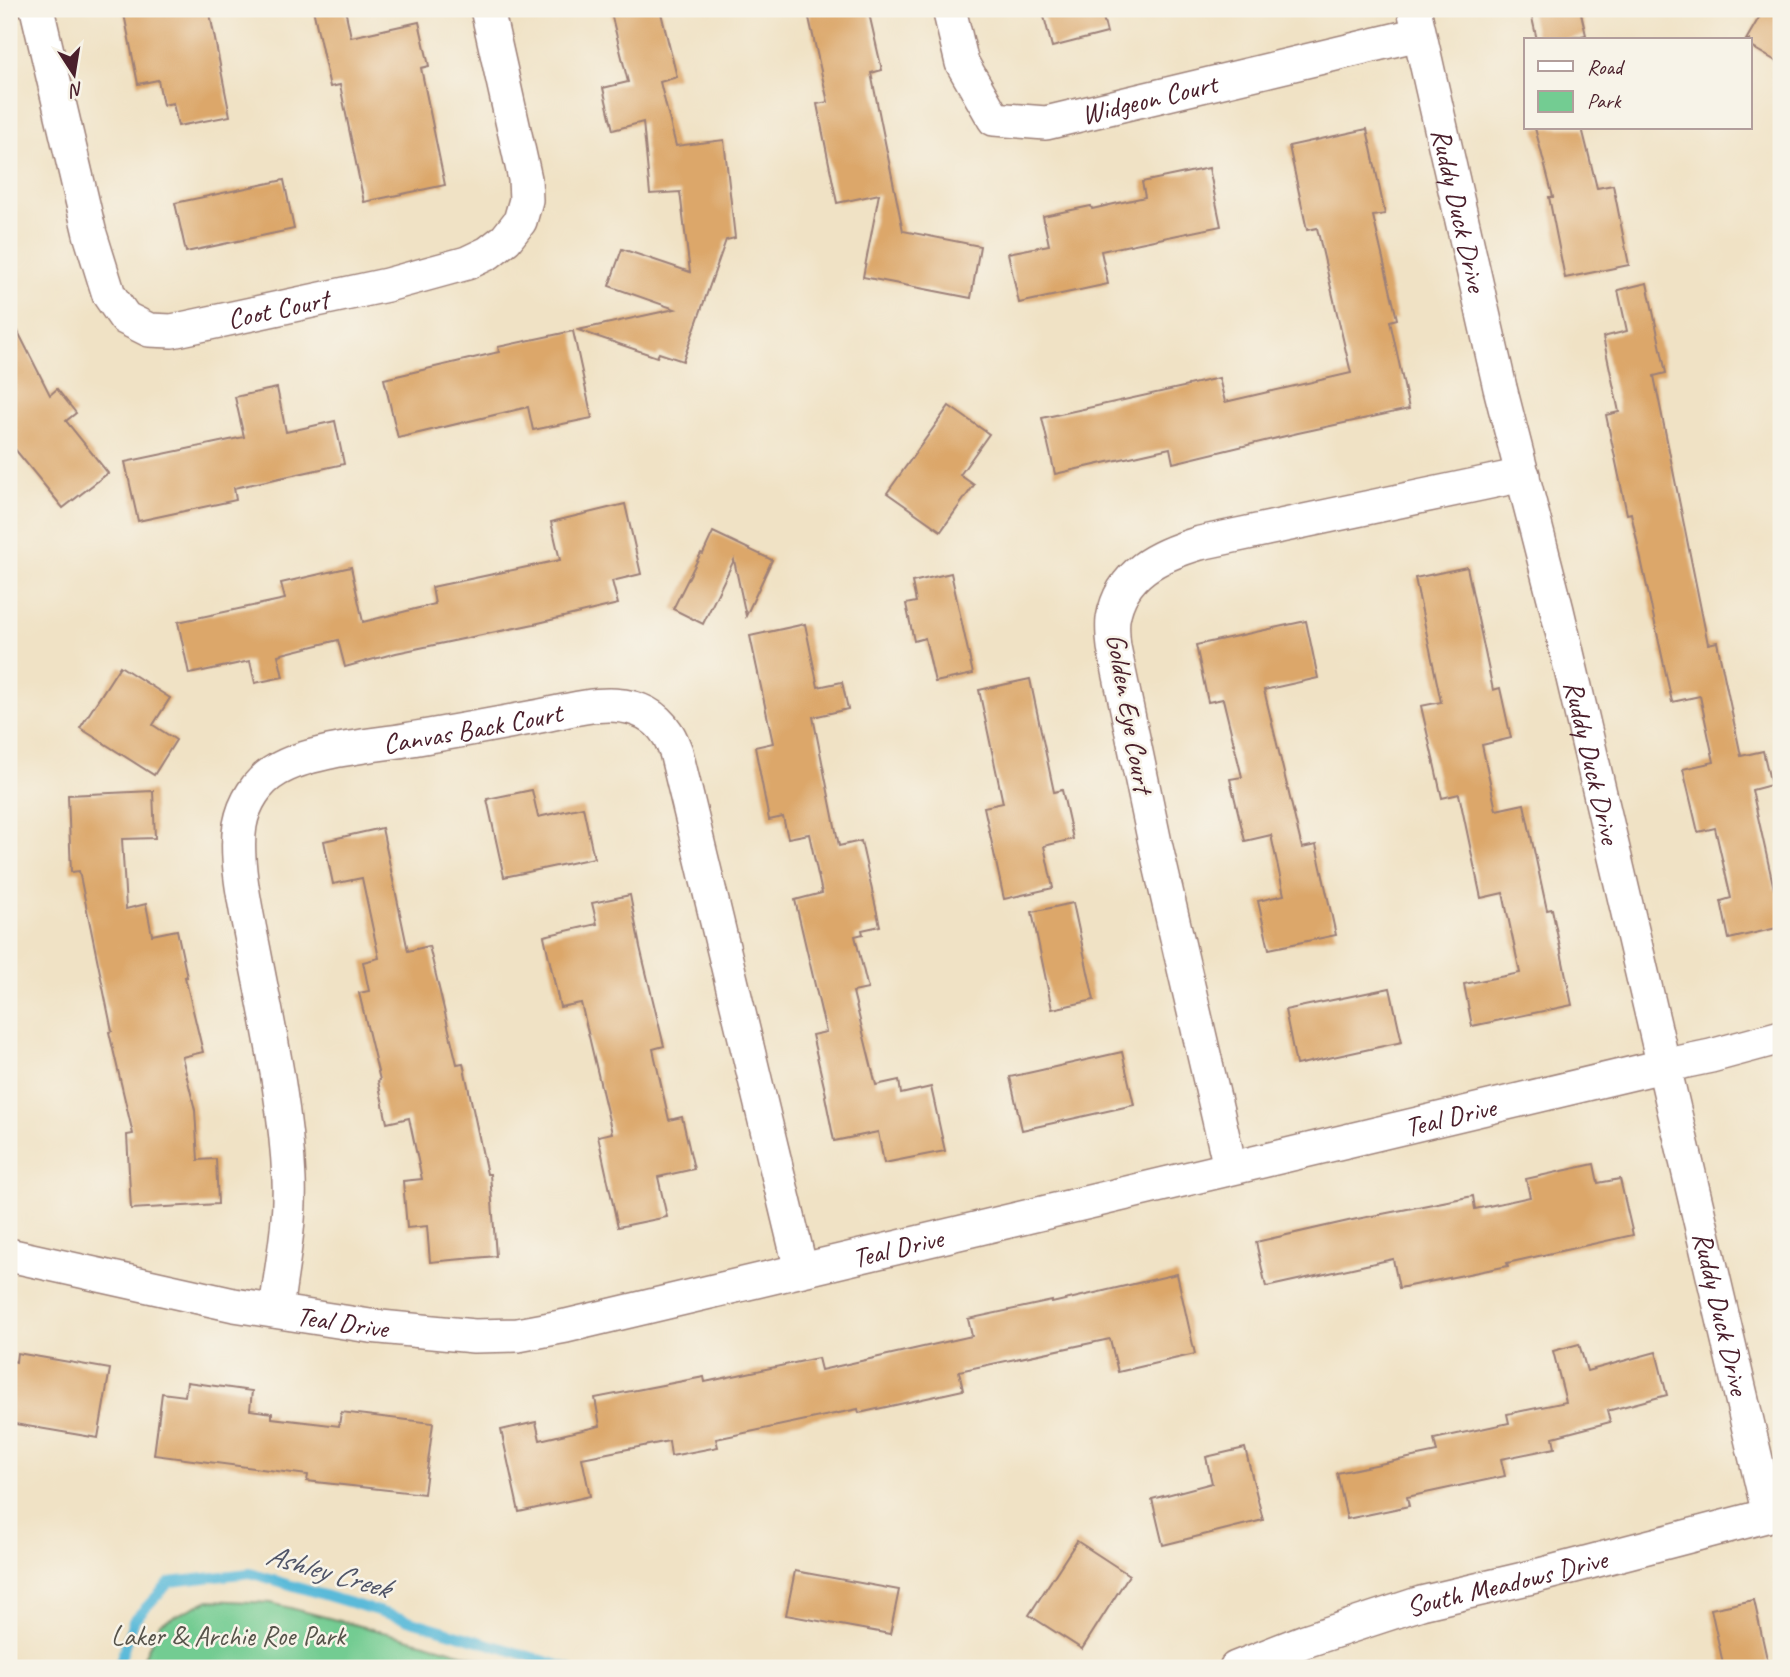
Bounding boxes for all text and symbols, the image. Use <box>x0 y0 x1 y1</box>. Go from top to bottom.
north arrow <box>38 38 108 108</box>
legend <box>1524 38 1752 130</box>
text: Road <box>1587 54 1626 80</box>
street label: Widgeon Court <box>1078 65 1223 132</box>
text: N <box>66 77 86 103</box>
text: Park <box>1587 88 1622 114</box>
street label: Ruddy Duck Drive <box>1424 125 1495 297</box>
street label: Coot Court <box>224 280 335 336</box>
street label: Golden Eye Court <box>1099 631 1162 799</box>
street label: Ruddy Duck Drive <box>1557 677 1629 849</box>
street label: Canvas Back Court <box>381 694 568 761</box>
street label: Teal Drive <box>1401 1088 1501 1144</box>
street label: Teal Drive <box>849 1219 948 1275</box>
street label: Ruddy Duck Drive <box>1686 1228 1758 1400</box>
street label: Teal Drive <box>294 1297 391 1345</box>
water label: Ashley Creek <box>262 1535 400 1608</box>
street label: South Meadows Drive <box>1401 1540 1612 1624</box>
park label: Laker & Archie Roe Park <box>111 1618 347 1653</box>

